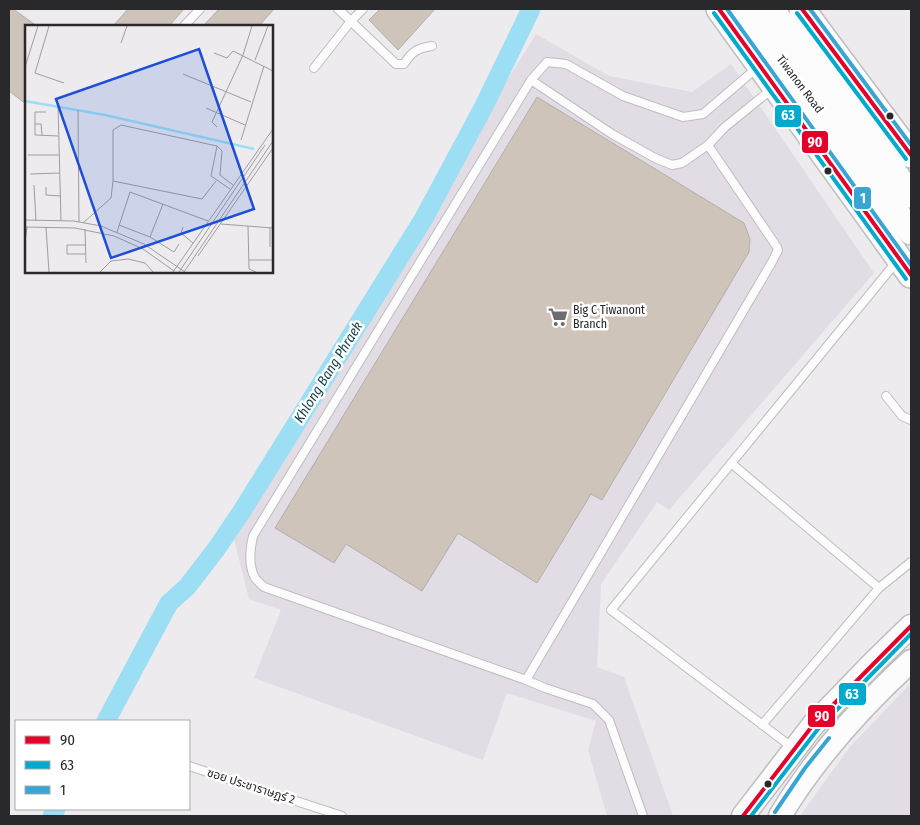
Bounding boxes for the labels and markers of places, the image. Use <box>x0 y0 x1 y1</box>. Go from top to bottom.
unlabelled marker <box>885 111 895 121</box>
unlabelled marker <box>823 166 833 176</box>
place label: Big C Tiwanont Branch <box>573 303 645 331</box>
supermarket icon: Big C Tiwanont Branch <box>547 306 569 328</box>
unlabelled marker <box>763 779 773 789</box>

